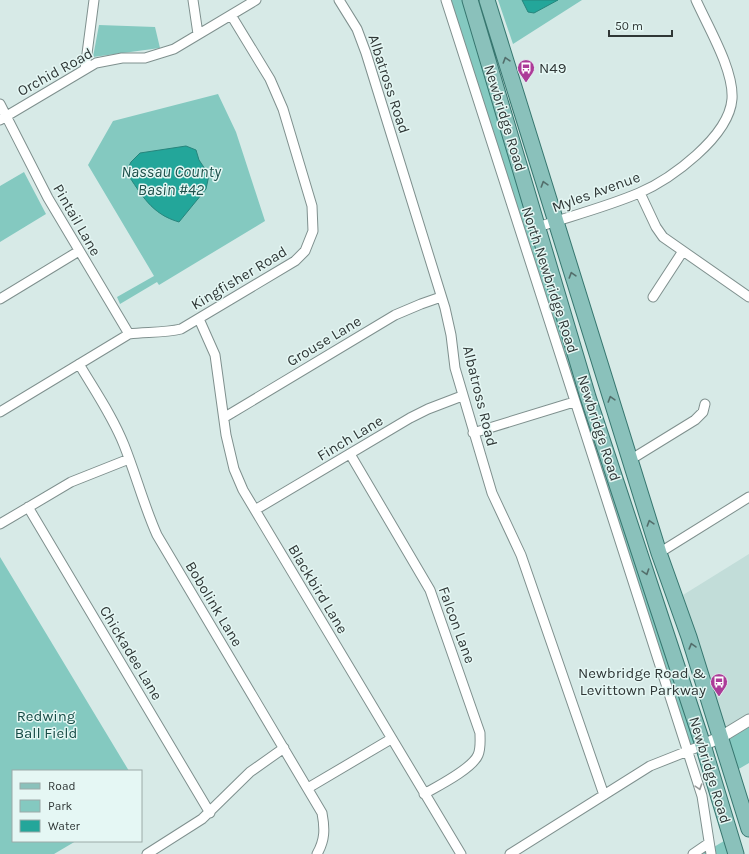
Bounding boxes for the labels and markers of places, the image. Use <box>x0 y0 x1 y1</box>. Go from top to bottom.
bus stop icon: N49 <box>516 58 536 83</box>
place label: N49 <box>539 59 566 77</box>
place label: Newbridge Road & Levittown Parkway <box>578 664 706 699</box>
bus stop icon: Newbridge Road & Levittown Parkway <box>709 672 729 697</box>

